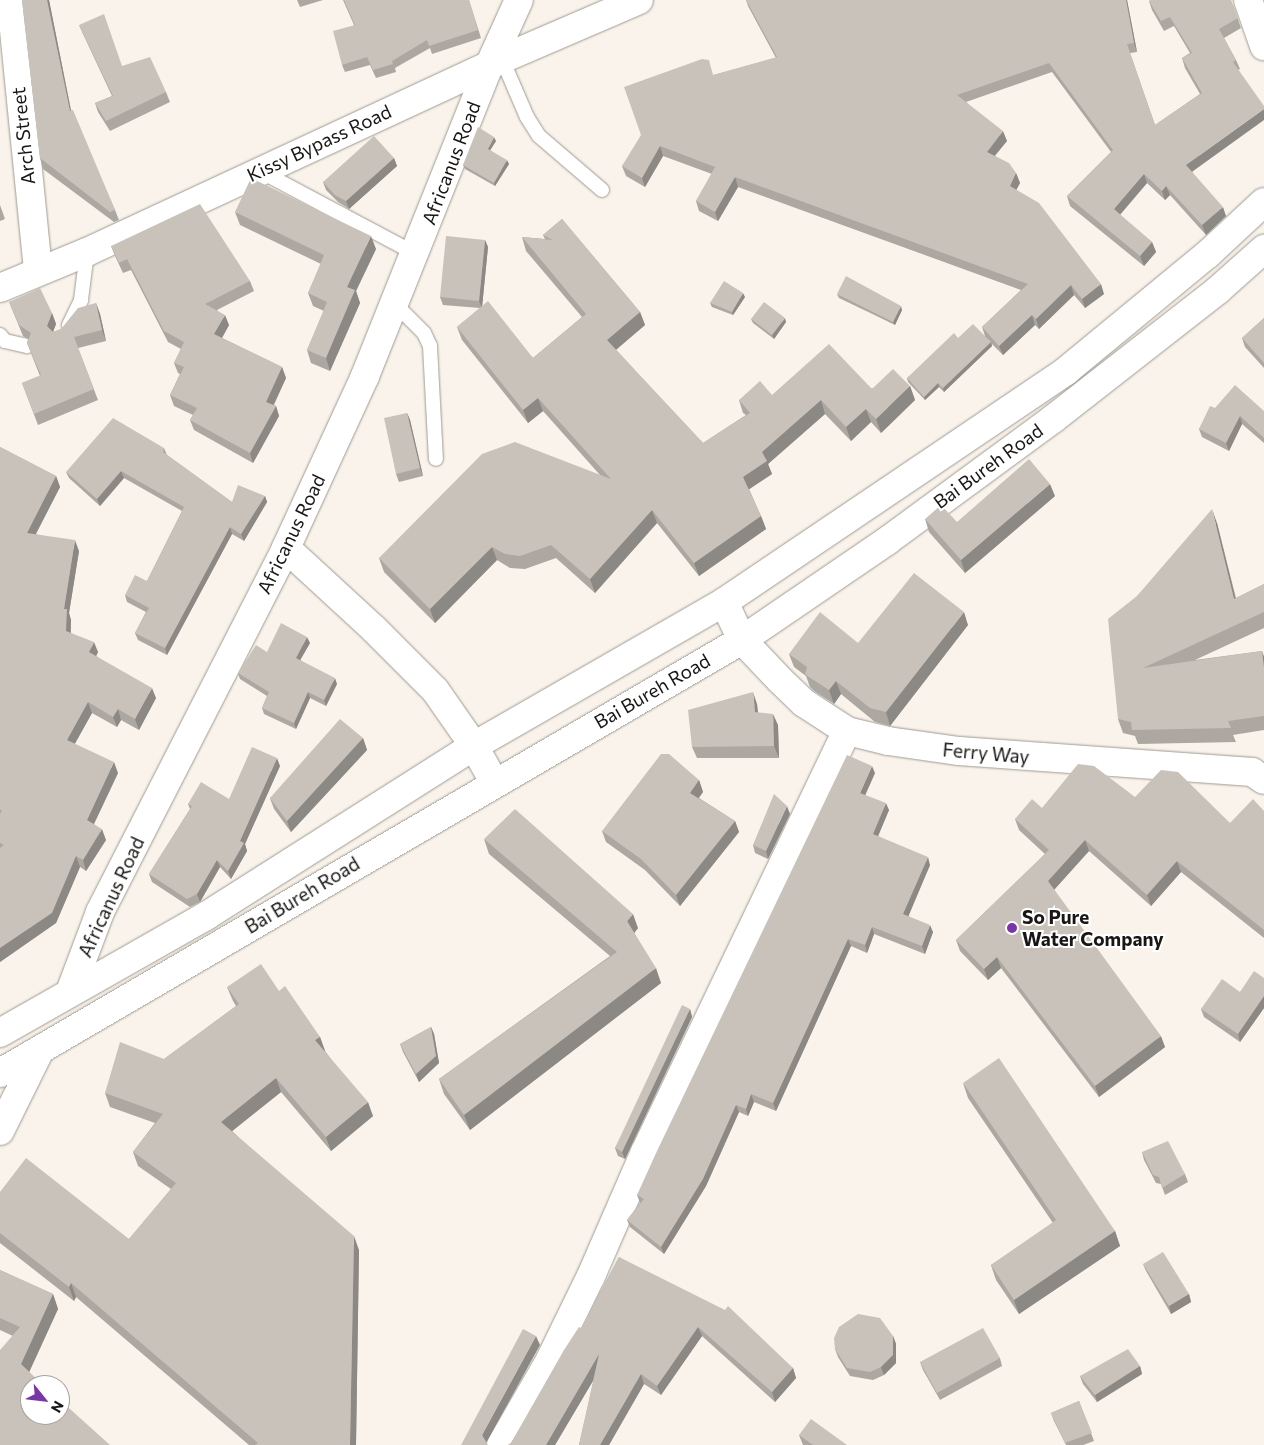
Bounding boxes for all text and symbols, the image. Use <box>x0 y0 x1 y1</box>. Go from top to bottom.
street label: Arch Street <box>7 86 39 186</box>
street label: Africanus Road <box>417 98 485 228</box>
street label: Kissy Bypass Road <box>243 100 395 186</box>
street label: Bai Bureh Road <box>929 419 1047 513</box>
street label: Africanus Road <box>252 470 330 598</box>
street label: Bai Bureh Road <box>590 649 714 733</box>
street label: Ferry Way <box>942 738 1030 768</box>
street label: Africanus Road <box>73 833 149 961</box>
street label: Bai Bureh Road <box>241 852 363 938</box>
place label: So Pure Water Company <box>1022 906 1164 950</box>
marker: So Pure Water Company <box>1006 922 1018 934</box>
north arrow <box>20 1375 70 1425</box>
text: N <box>48 1398 68 1416</box>

